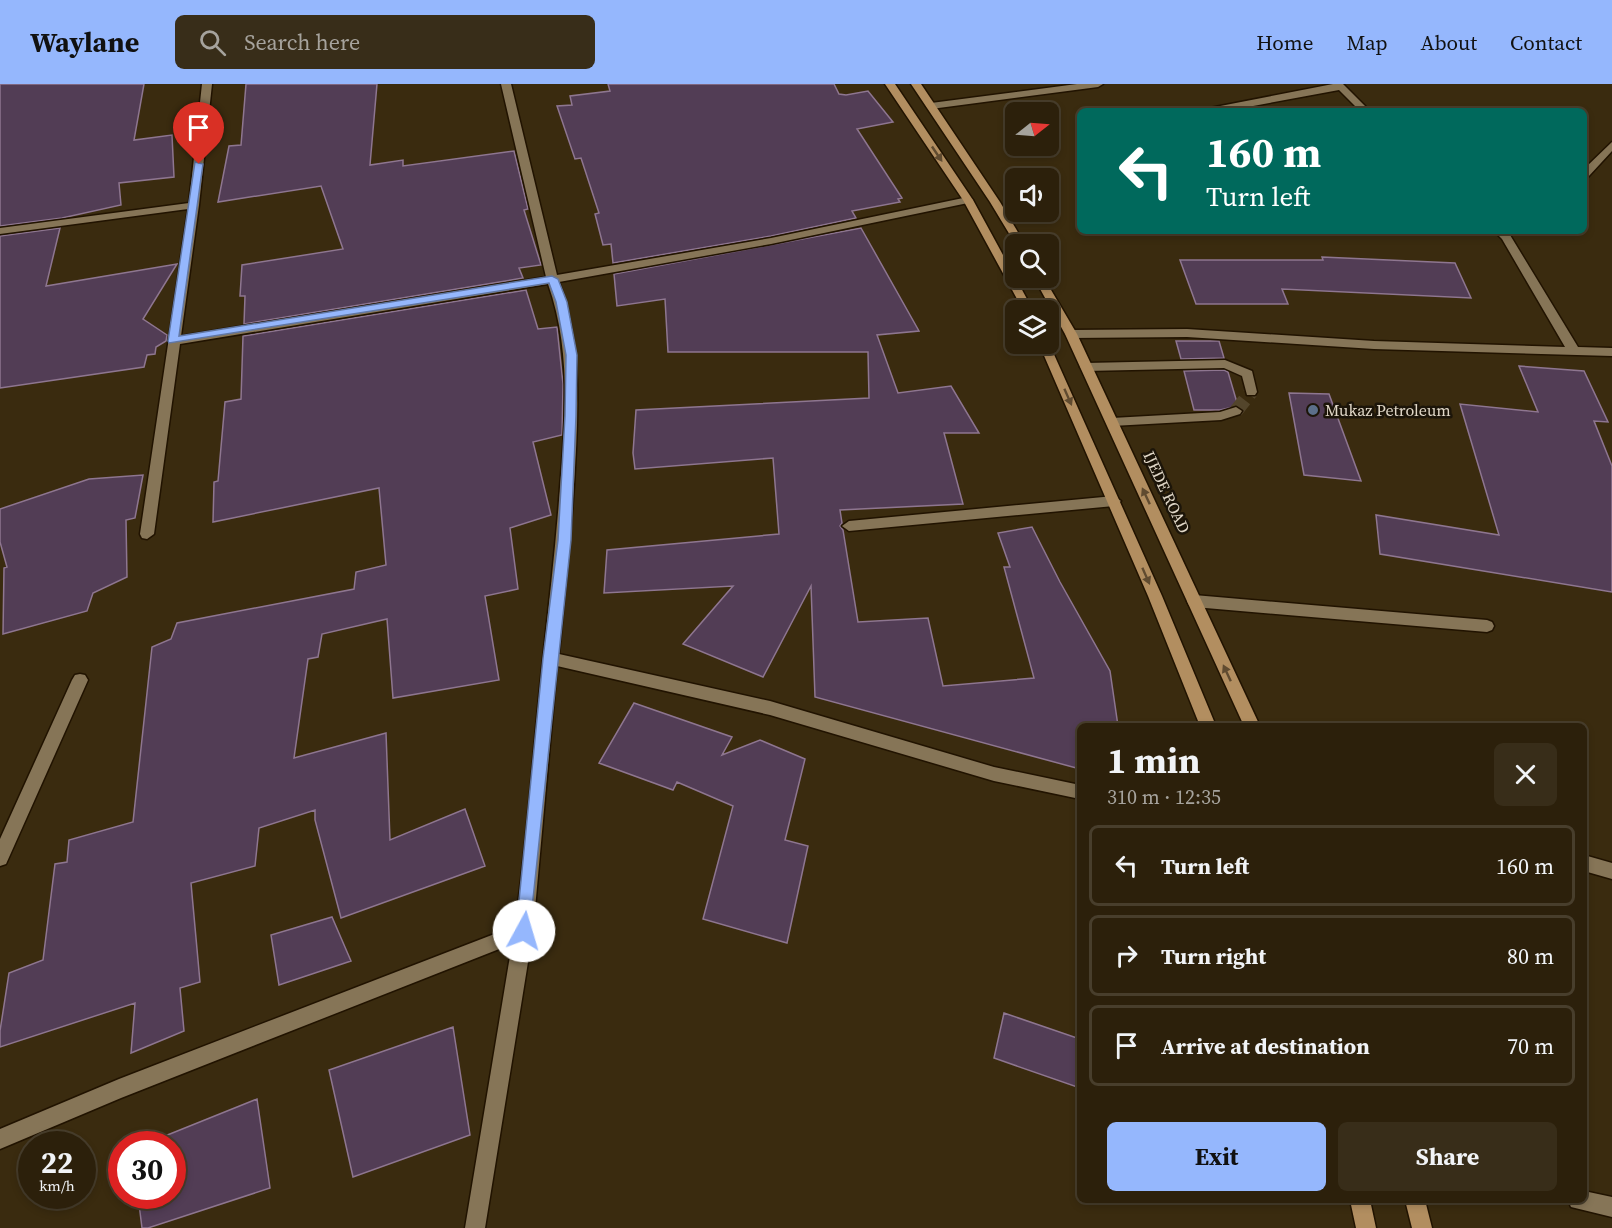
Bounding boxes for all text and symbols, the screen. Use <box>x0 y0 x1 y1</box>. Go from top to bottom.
search box <box>175 15 595 69</box>
text: Waylane <box>30 23 139 61</box>
icon: search <box>196 26 229 59</box>
text: Search here <box>244 27 360 57</box>
text: Home <box>1256 28 1314 57</box>
text: Map <box>1347 28 1388 57</box>
text: About <box>1421 28 1477 57</box>
text: Contact <box>1510 28 1582 57</box>
pin <box>173 102 224 164</box>
north arrow <box>1005 102 1059 156</box>
map controls <box>1005 102 1059 354</box>
icon: arrive <box>182 111 215 144</box>
text: 160 m <box>1206 123 1321 181</box>
icon: left <box>1107 132 1185 210</box>
one-way arrow <box>931 146 943 162</box>
button: sound <box>1005 168 1059 222</box>
text: Turn left <box>1206 178 1310 215</box>
button: search <box>1005 234 1059 288</box>
button: layers <box>1005 300 1059 354</box>
one-way arrow <box>1063 389 1073 407</box>
place label: Mukaz Petroleum <box>1325 399 1451 421</box>
marker: Mukaz Petroleum <box>1306 403 1320 417</box>
street label: IJEDE ROAD <box>1138 447 1196 537</box>
one-way arrow <box>1141 487 1150 504</box>
one-way arrow <box>1141 567 1151 585</box>
one-way arrow <box>1223 664 1232 681</box>
text: 1 min <box>1107 736 1200 785</box>
button: close <box>1494 743 1557 806</box>
text: 310 m · 12:35 <box>1107 783 1221 811</box>
icon: left <box>1110 849 1143 882</box>
text: Turn left <box>1161 851 1249 881</box>
text: 160 m <box>1496 851 1554 881</box>
position arrow <box>492 899 556 963</box>
icon: right <box>1110 939 1143 972</box>
text: Turn right <box>1161 941 1266 971</box>
text: 80 m <box>1507 941 1554 971</box>
icon: arrive <box>1110 1029 1143 1062</box>
text: Arrive at destination <box>1161 1031 1370 1061</box>
text: 70 m <box>1507 1031 1554 1061</box>
button: Exit <box>1107 1122 1326 1191</box>
button: Share <box>1338 1122 1557 1191</box>
speed limit sign: 30 <box>108 1131 186 1209</box>
text: 22 <box>41 1142 73 1183</box>
text: km/h <box>39 1175 75 1196</box>

